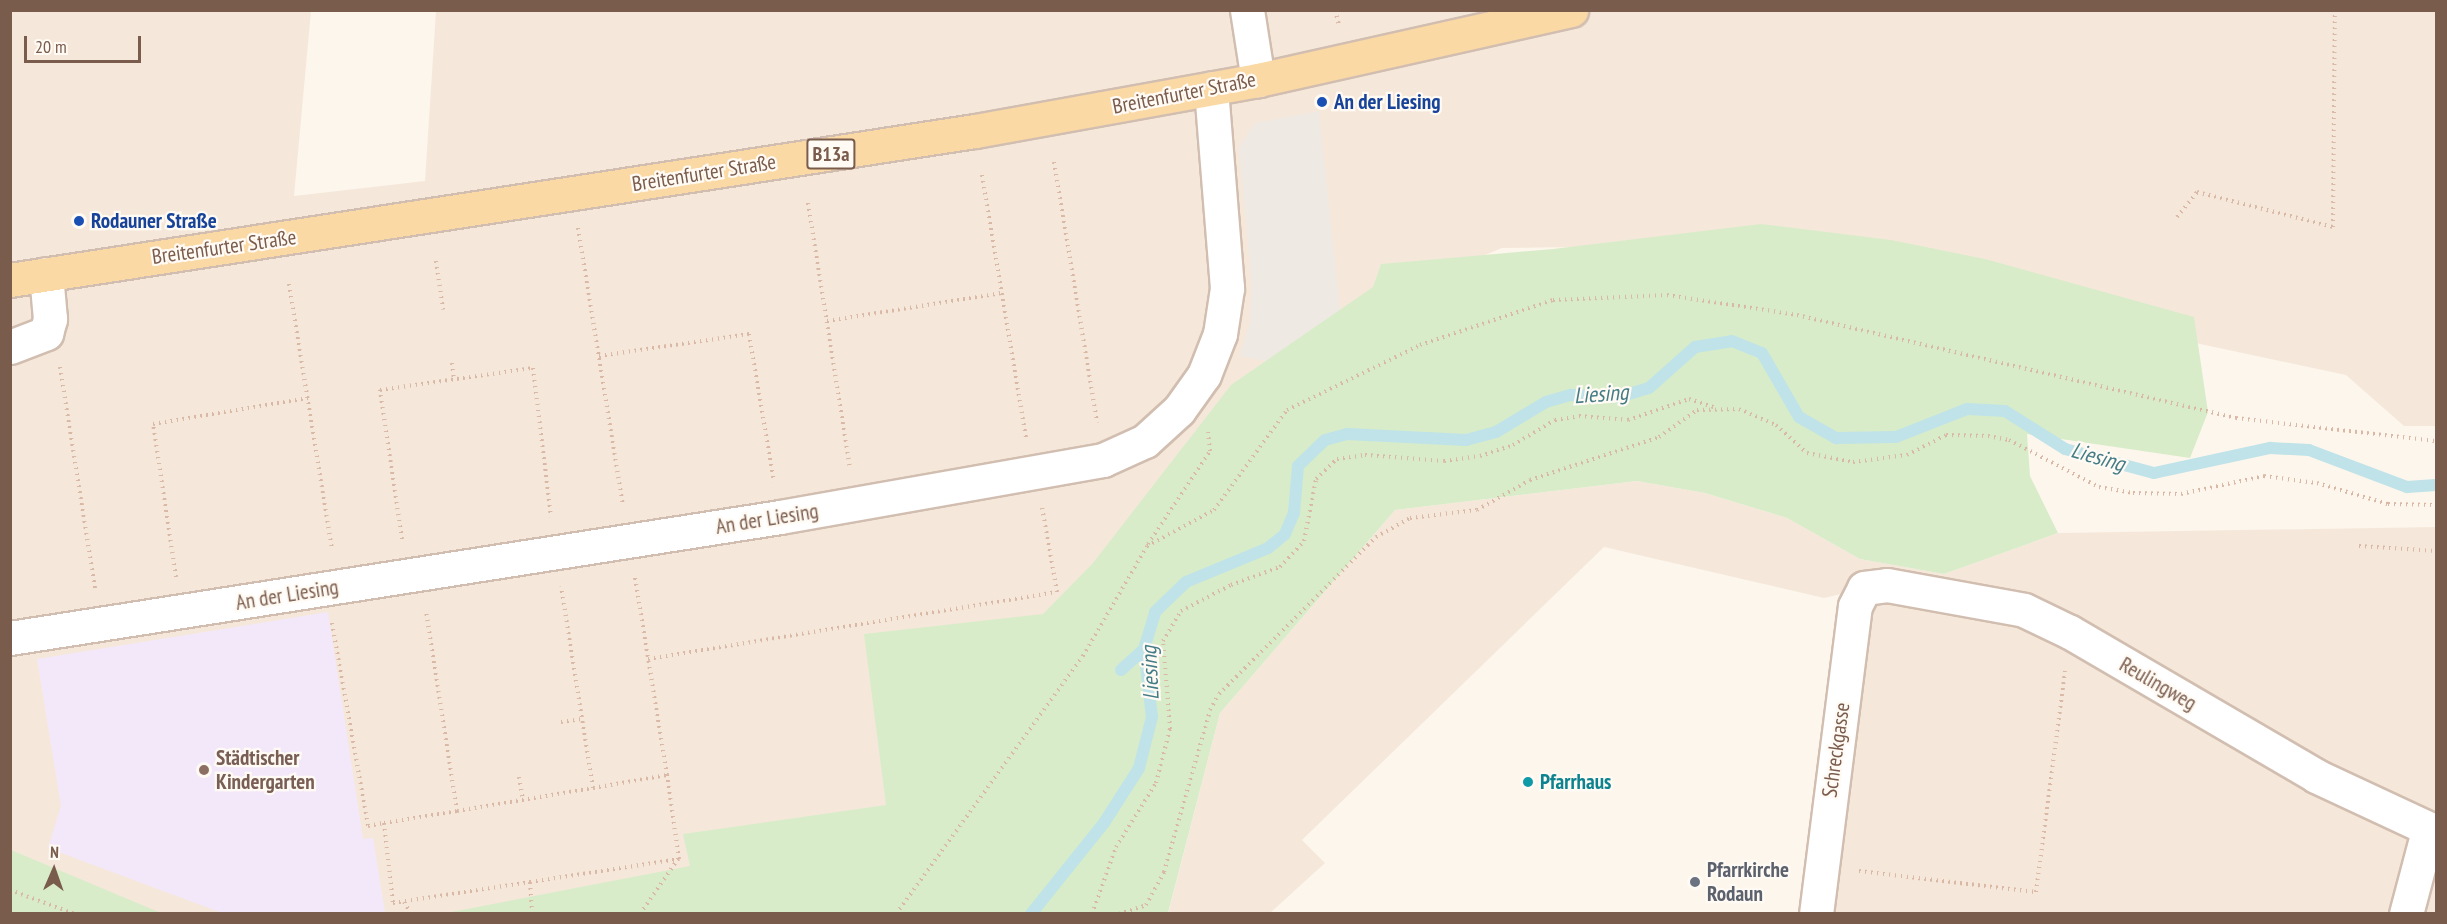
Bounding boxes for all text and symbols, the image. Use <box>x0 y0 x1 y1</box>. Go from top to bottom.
scale bar <box>27 24 144 62</box>
text: 20 m <box>35 35 67 58</box>
street label: Breitenfurter Straße <box>1110 67 1258 119</box>
place label: An der Liesing <box>1334 89 1440 115</box>
marker: An der Liesing <box>1315 95 1329 109</box>
road number: B13a <box>806 137 856 171</box>
street label: Breitenfurter Straße <box>630 149 778 197</box>
place label: Rodauner Straße <box>91 208 217 234</box>
marker: Rodauner Straße <box>72 214 86 228</box>
street label: Breitenfurter Straße <box>150 224 298 270</box>
water label: Liesing <box>1573 379 1629 409</box>
water label: Liesing <box>2068 437 2128 477</box>
street label: An der Liesing <box>714 498 820 540</box>
street label: An der Liesing <box>234 574 340 616</box>
water label: Liesing <box>1135 645 1165 701</box>
street label: Reulingweg <box>2115 652 2201 716</box>
street label: Schreckgasse <box>1817 701 1855 799</box>
place label: Städtischer Kindergarten <box>216 745 315 795</box>
marker: Städtischer Kindergarten <box>197 763 211 777</box>
place label: Pfarrhaus <box>1540 769 1611 795</box>
marker: Pfarrhaus <box>1521 775 1535 789</box>
north arrow <box>24 840 84 900</box>
text: N <box>50 842 59 862</box>
place label: Pfarrkirche Rodaun <box>1707 857 1789 907</box>
marker: Pfarrkirche Rodaun <box>1688 875 1702 889</box>

